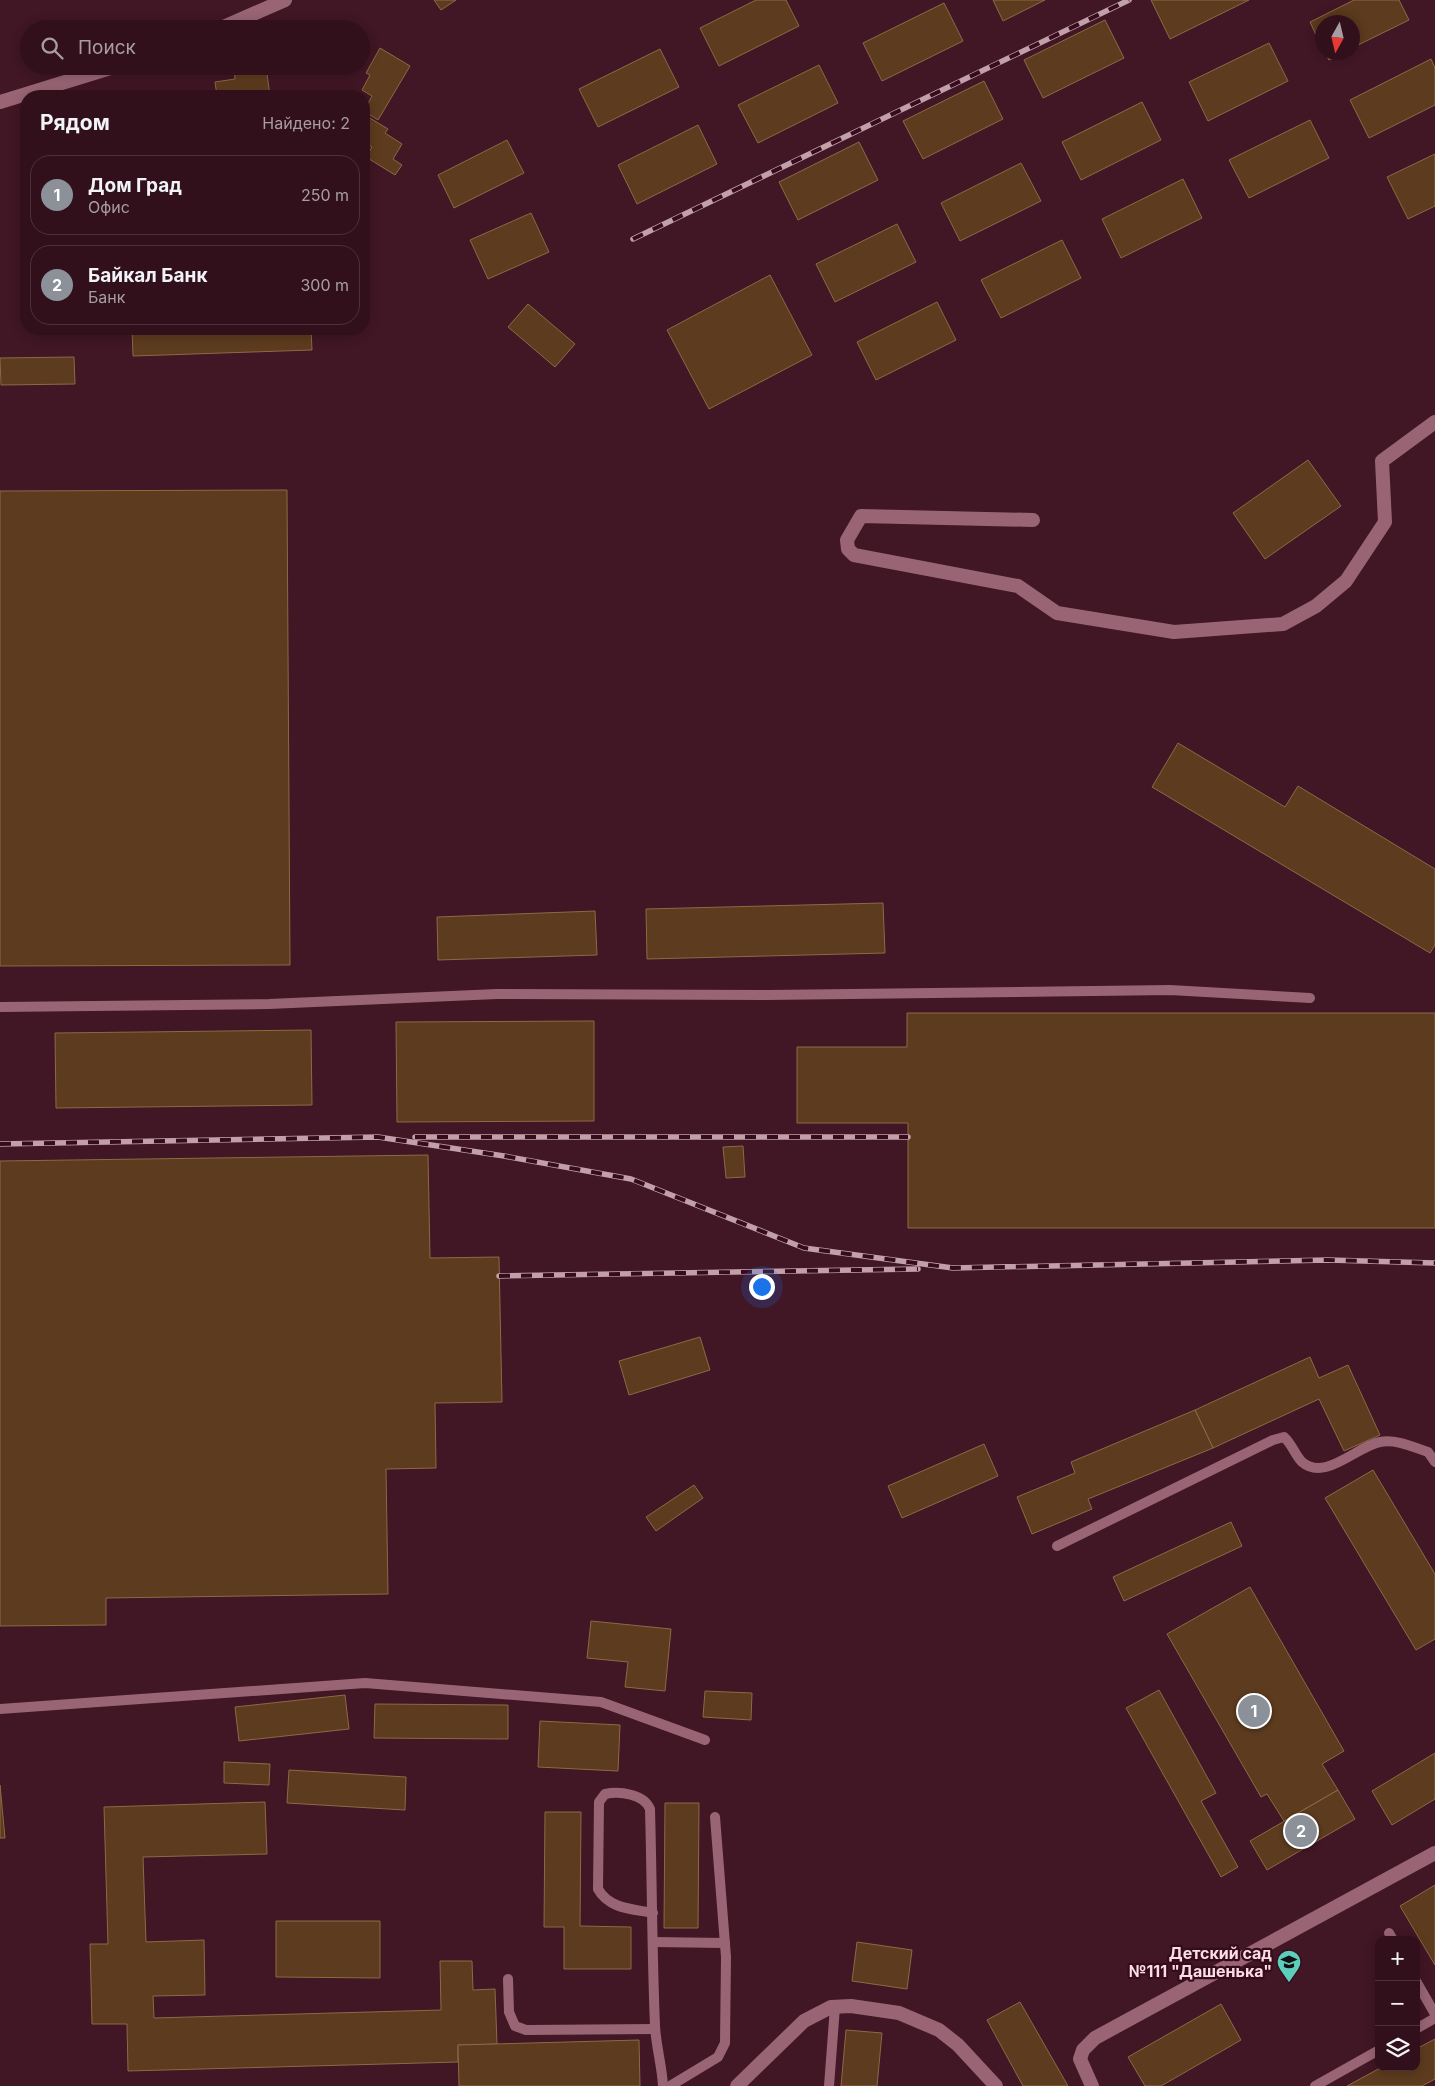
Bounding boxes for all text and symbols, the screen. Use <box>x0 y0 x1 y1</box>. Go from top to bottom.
north arrow <box>1315 15 1360 60</box>
search box <box>20 20 370 75</box>
icon: search <box>38 34 66 62</box>
text: Поиск <box>78 36 136 59</box>
text: Рядом <box>40 110 110 135</box>
text: Найдено: 2 <box>262 113 350 133</box>
text: Дом Град <box>88 174 182 197</box>
text: 1 <box>54 185 60 205</box>
text: 250 m <box>301 185 349 205</box>
text: Офис <box>88 197 130 217</box>
text: Байкал Банк <box>88 264 207 287</box>
text: 2 <box>52 275 62 295</box>
text: 300 m <box>300 275 349 295</box>
text: Банк <box>88 287 125 307</box>
your location <box>749 1274 775 1300</box>
pin: 1 <box>1238 1692 1270 1730</box>
pin: 2 <box>1285 1812 1317 1850</box>
map controls <box>1375 1936 1420 2071</box>
button: + <box>1375 1936 1420 1981</box>
place label: Детский сад №111 "Дашенька" <box>1129 1943 1272 1981</box>
school or university icon: Детский сад №111 "Дашенька" <box>1276 1949 1302 1983</box>
button: − <box>1375 1981 1420 2026</box>
button: layers <box>1375 2026 1420 2071</box>

